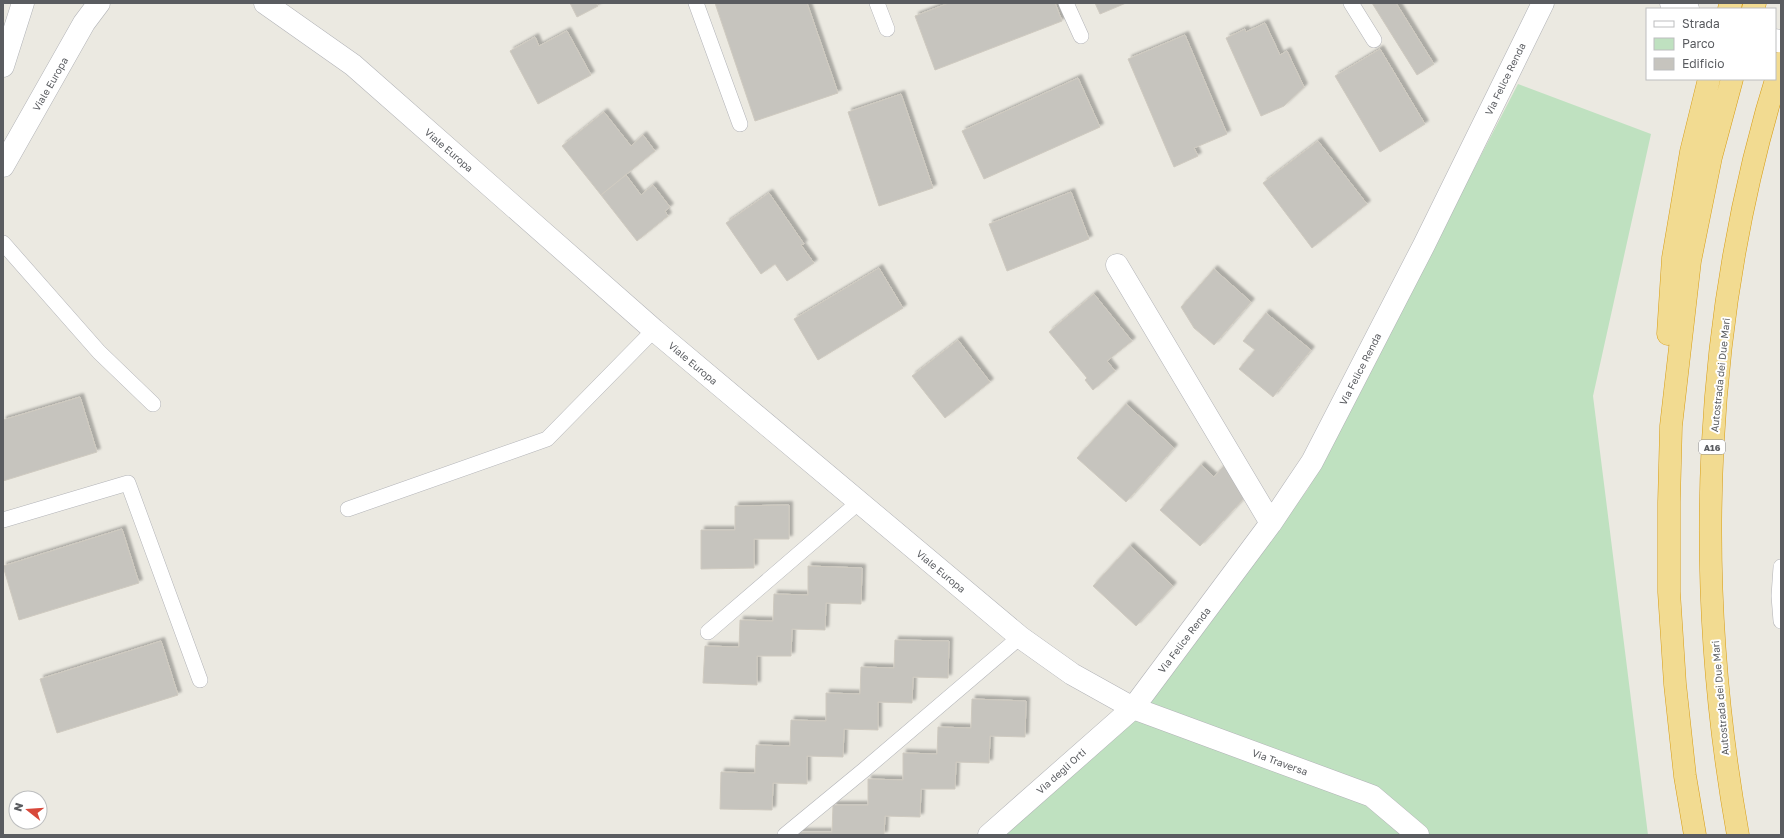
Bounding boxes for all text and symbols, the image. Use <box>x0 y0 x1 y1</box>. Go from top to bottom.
legend <box>1646 8 1776 80</box>
text: Strada <box>1682 16 1720 31</box>
text: Parco <box>1682 36 1715 51</box>
street label: Via Felice Renda <box>1482 41 1528 117</box>
street label: Viale Europa <box>30 55 70 113</box>
text: Edificio <box>1682 56 1724 71</box>
street label: Viale Europa <box>422 126 476 174</box>
street label: Autostrada dei Due Mari <box>1708 317 1732 433</box>
street label: Via Felice Renda <box>1337 331 1383 407</box>
street label: Viale Europa <box>666 339 720 387</box>
road number: A16 <box>1699 440 1725 454</box>
street label: Viale Europa <box>914 547 968 595</box>
street label: Via Felice Renda <box>1155 605 1213 675</box>
street label: Autostrada dei Due Mari <box>1709 640 1731 756</box>
street label: Via degli Orti <box>1034 746 1088 796</box>
street label: Via Traversa <box>1251 746 1309 778</box>
north arrow <box>8 790 48 830</box>
text: N <box>11 801 25 813</box>

